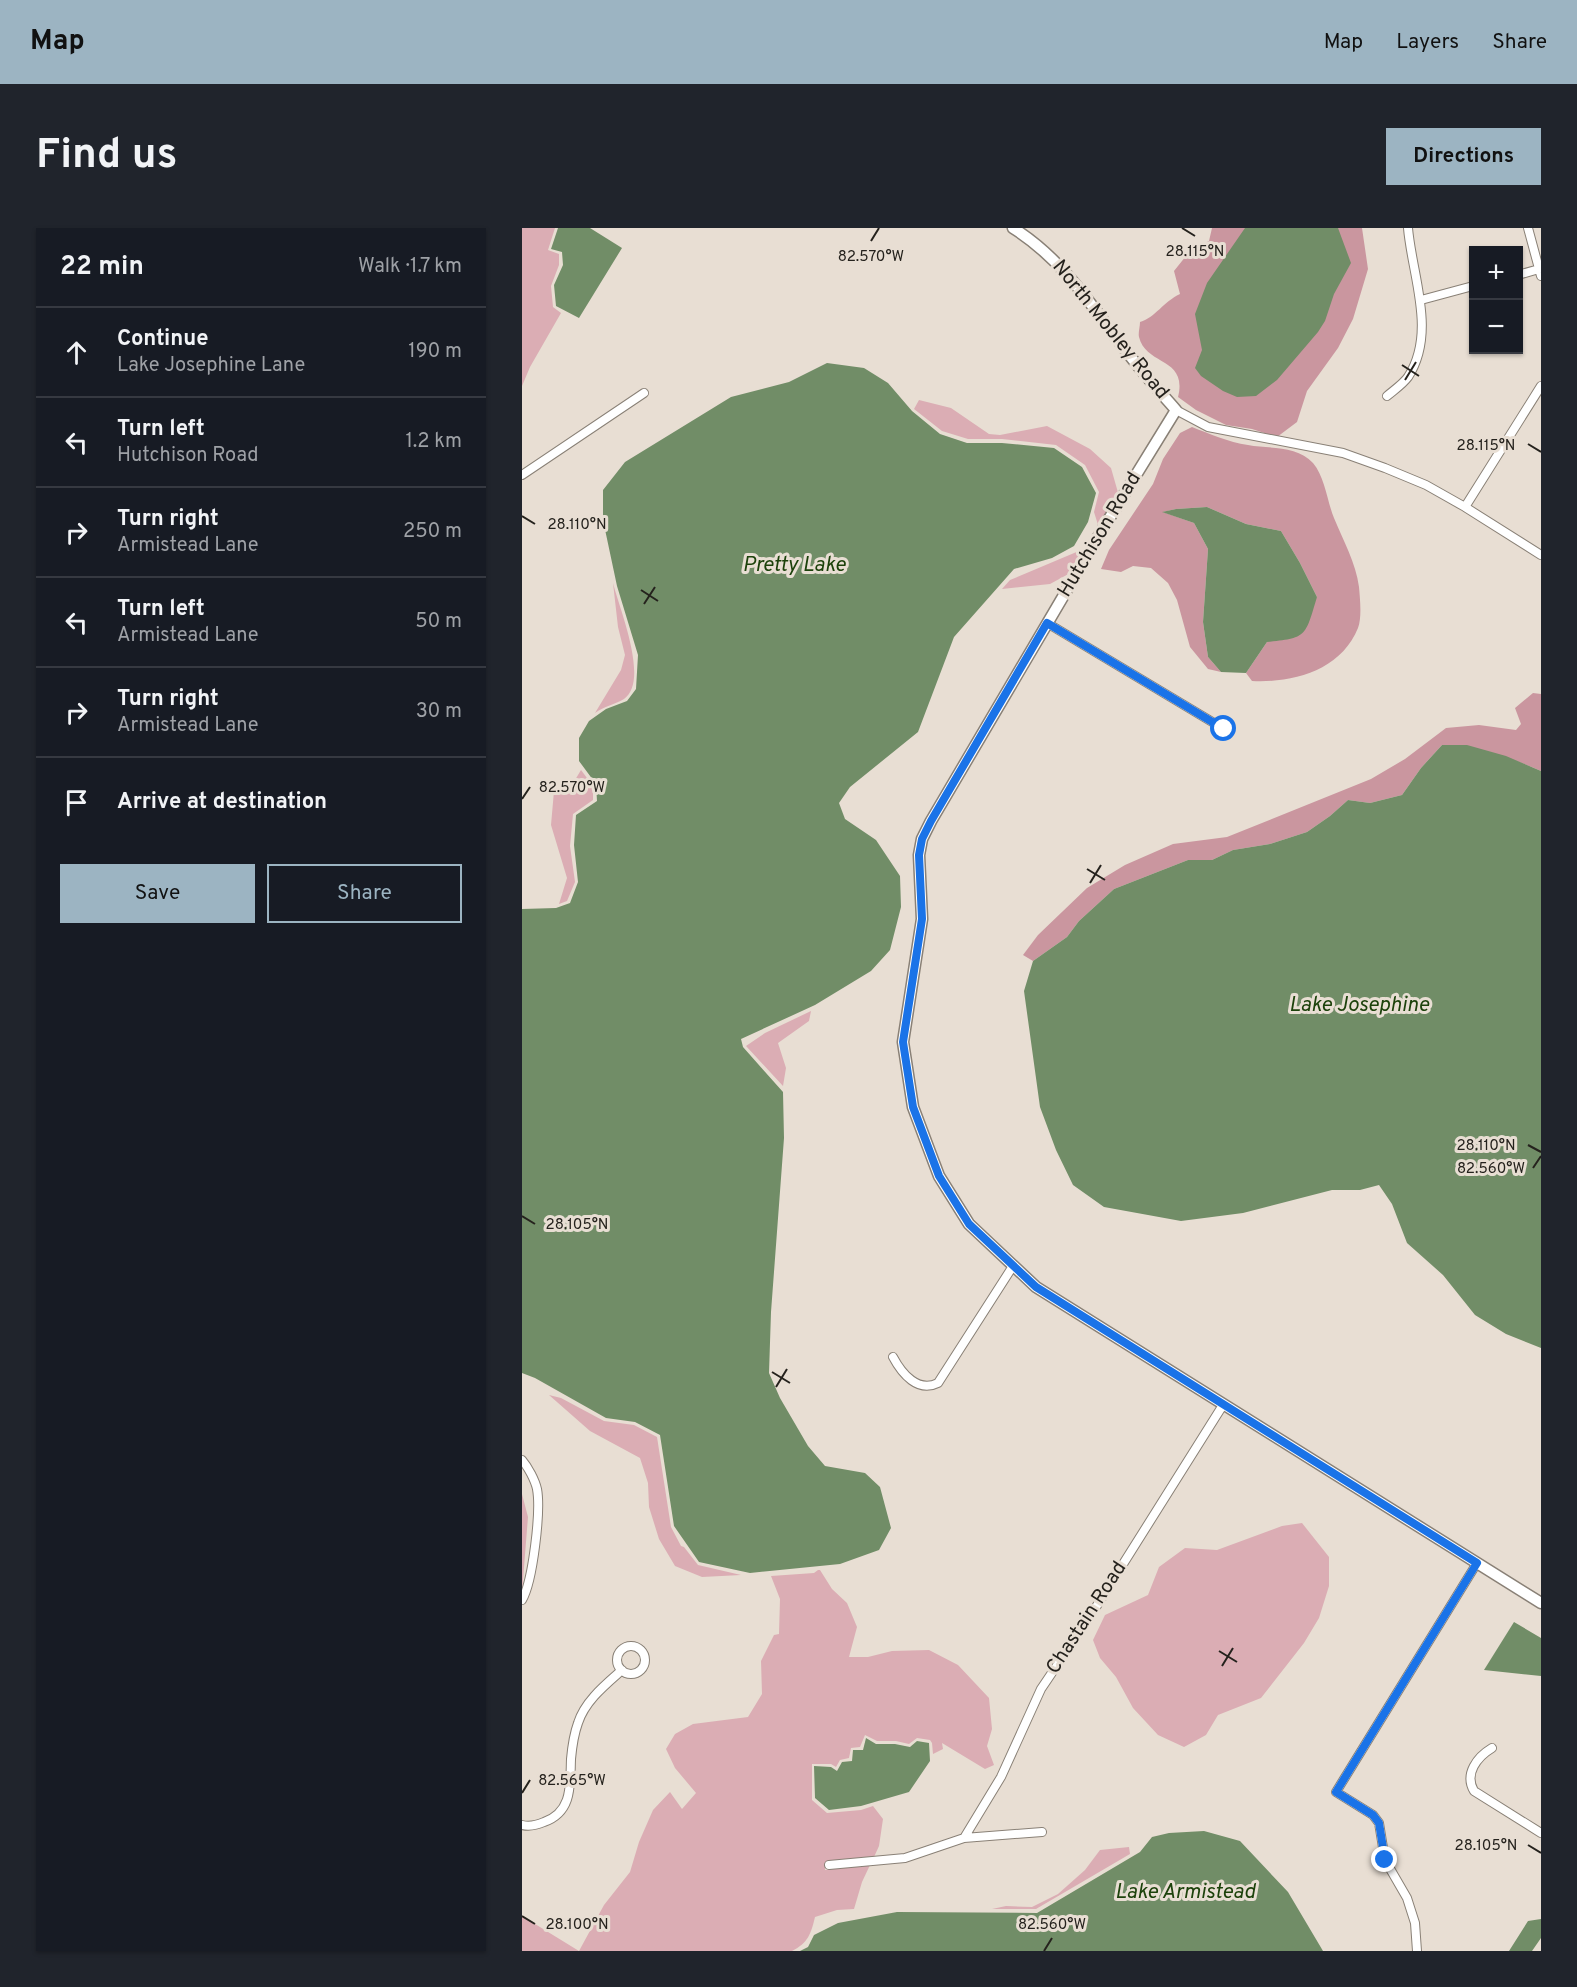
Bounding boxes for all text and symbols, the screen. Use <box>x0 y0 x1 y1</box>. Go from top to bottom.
text: Map <box>30 24 85 60</box>
text: Map <box>1324 29 1363 56</box>
text: Layers <box>1396 29 1459 56</box>
text: Share <box>1492 29 1547 56</box>
button: Directions <box>1386 128 1541 185</box>
text: Find us <box>36 130 177 183</box>
text: 28.115°N <box>1166 243 1224 262</box>
map controls <box>1469 246 1523 354</box>
button: + <box>1469 246 1523 300</box>
text: 82.570°W <box>838 248 904 267</box>
text: 22 min <box>60 251 144 284</box>
text: Walk · 1.7 km <box>358 254 462 280</box>
street label: North Mobley Road <box>1046 255 1174 405</box>
button: − <box>1469 300 1523 354</box>
text: Continue <box>117 326 208 353</box>
icon: ahead <box>60 336 93 369</box>
text: 190 m <box>408 339 462 365</box>
text: Lake Josephine Lane <box>117 353 305 379</box>
text: Turn left <box>117 416 205 443</box>
icon: left <box>60 426 93 459</box>
text: 1.2 km <box>406 429 462 455</box>
text: 28.115°N <box>1457 437 1515 456</box>
text: Hutchison Road <box>117 443 258 469</box>
street label: Hutchison Road <box>1052 468 1148 602</box>
text: Turn right <box>117 506 219 533</box>
icon: right <box>60 516 93 549</box>
text: 28.110°N <box>547 516 607 535</box>
text: 250 m <box>403 519 462 545</box>
text: Armistead Lane <box>117 533 259 559</box>
water label: Pretty Lake <box>743 552 847 579</box>
text: Turn left <box>117 596 205 623</box>
icon: left <box>60 606 93 639</box>
text: 50 m <box>415 609 462 635</box>
text: Armistead Lane <box>117 623 259 649</box>
text: Turn right <box>117 686 219 713</box>
icon: right <box>60 696 93 729</box>
text: 30 m <box>416 699 462 725</box>
text: Armistead Lane <box>117 713 259 739</box>
route start <box>1210 715 1236 741</box>
text: 82.570°W <box>539 779 605 798</box>
icon: arrive <box>60 786 93 819</box>
text: Arrive at destination <box>117 789 327 816</box>
button: Save <box>60 864 255 923</box>
button: Share <box>267 864 462 923</box>
water label: Lake Josephine <box>1289 992 1430 1019</box>
text: 28.110°N <box>1456 1137 1516 1156</box>
text: 82.560°W <box>1457 1160 1525 1179</box>
text: 28.105°N <box>546 1216 608 1235</box>
street label: Chastain Road <box>1041 1557 1133 1679</box>
text: 82.565°W <box>538 1772 606 1791</box>
text: 28.105°N <box>1455 1837 1517 1856</box>
route end <box>1371 1846 1397 1872</box>
water label: Lake Armistead <box>1115 1879 1257 1906</box>
text: 28.100°N <box>545 1916 609 1935</box>
text: 82.560°W <box>1018 1916 1086 1935</box>

